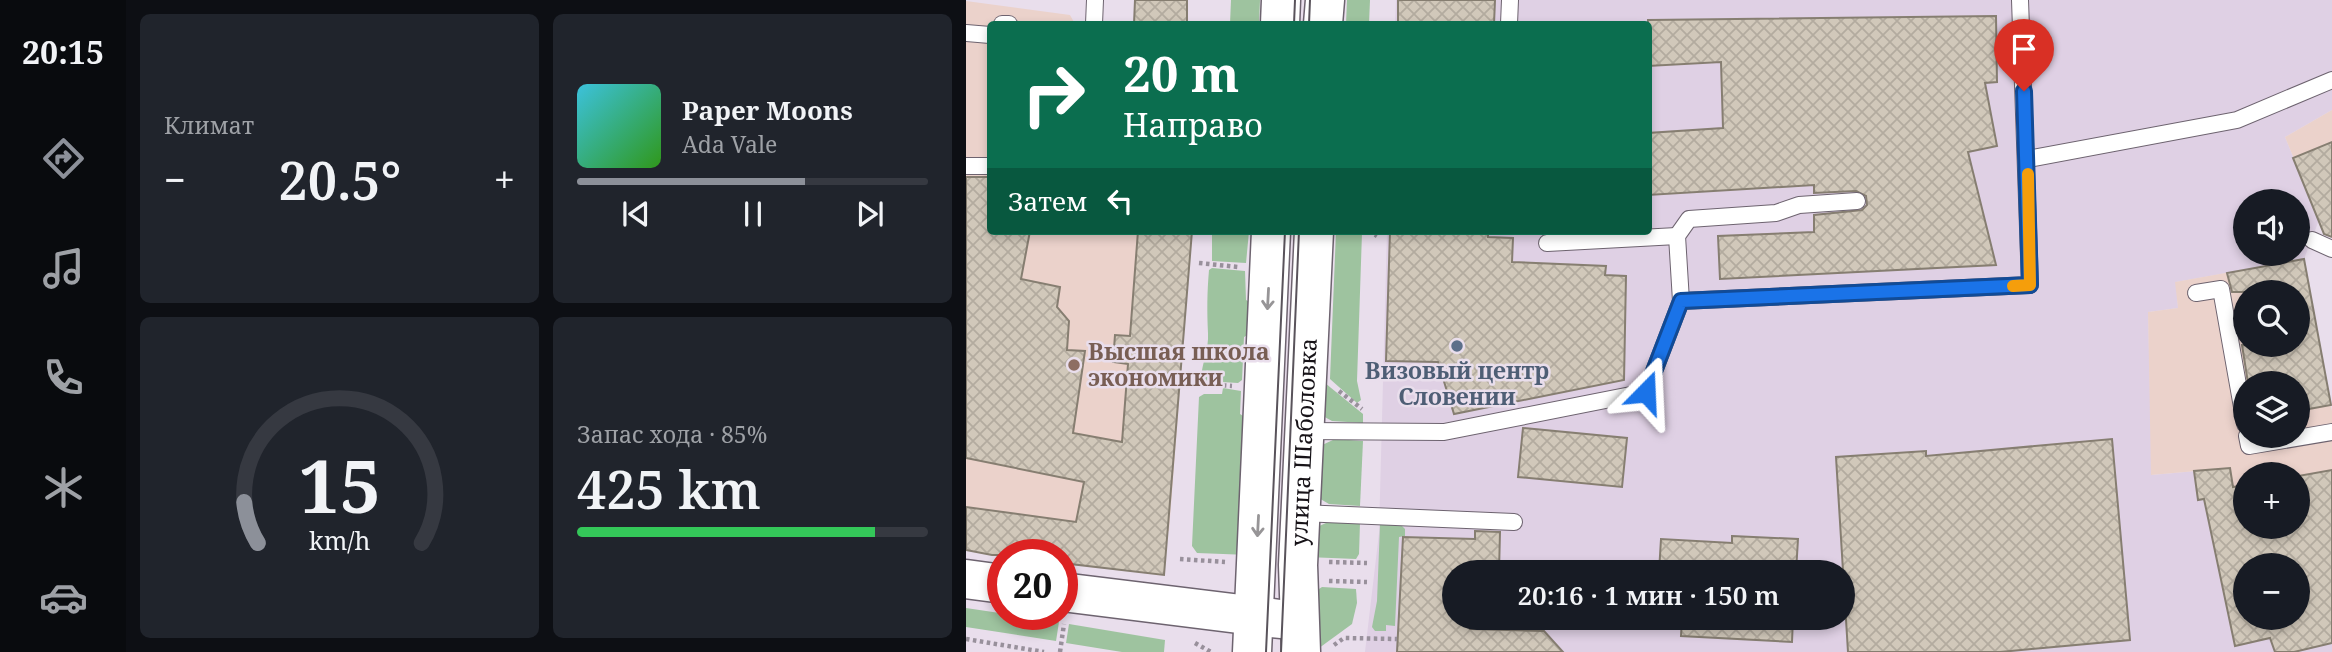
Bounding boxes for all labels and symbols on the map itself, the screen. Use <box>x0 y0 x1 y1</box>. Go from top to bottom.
pin <box>1994 19 2054 91</box>
one-way arrow <box>1261 287 1274 310</box>
place label: Высшая школа экономики <box>1088 335 1270 393</box>
street label: улица Шаболовка <box>1282 337 1324 547</box>
marker: Визовый центр Словении <box>1449 338 1465 354</box>
place label: Визовый центр Словении <box>1365 354 1549 412</box>
position arrow <box>1609 355 1683 429</box>
marker: Высшая школа экономики <box>1066 357 1082 373</box>
one-way arrow <box>1251 515 1264 538</box>
speed limit sign: 20 <box>987 539 1078 630</box>

